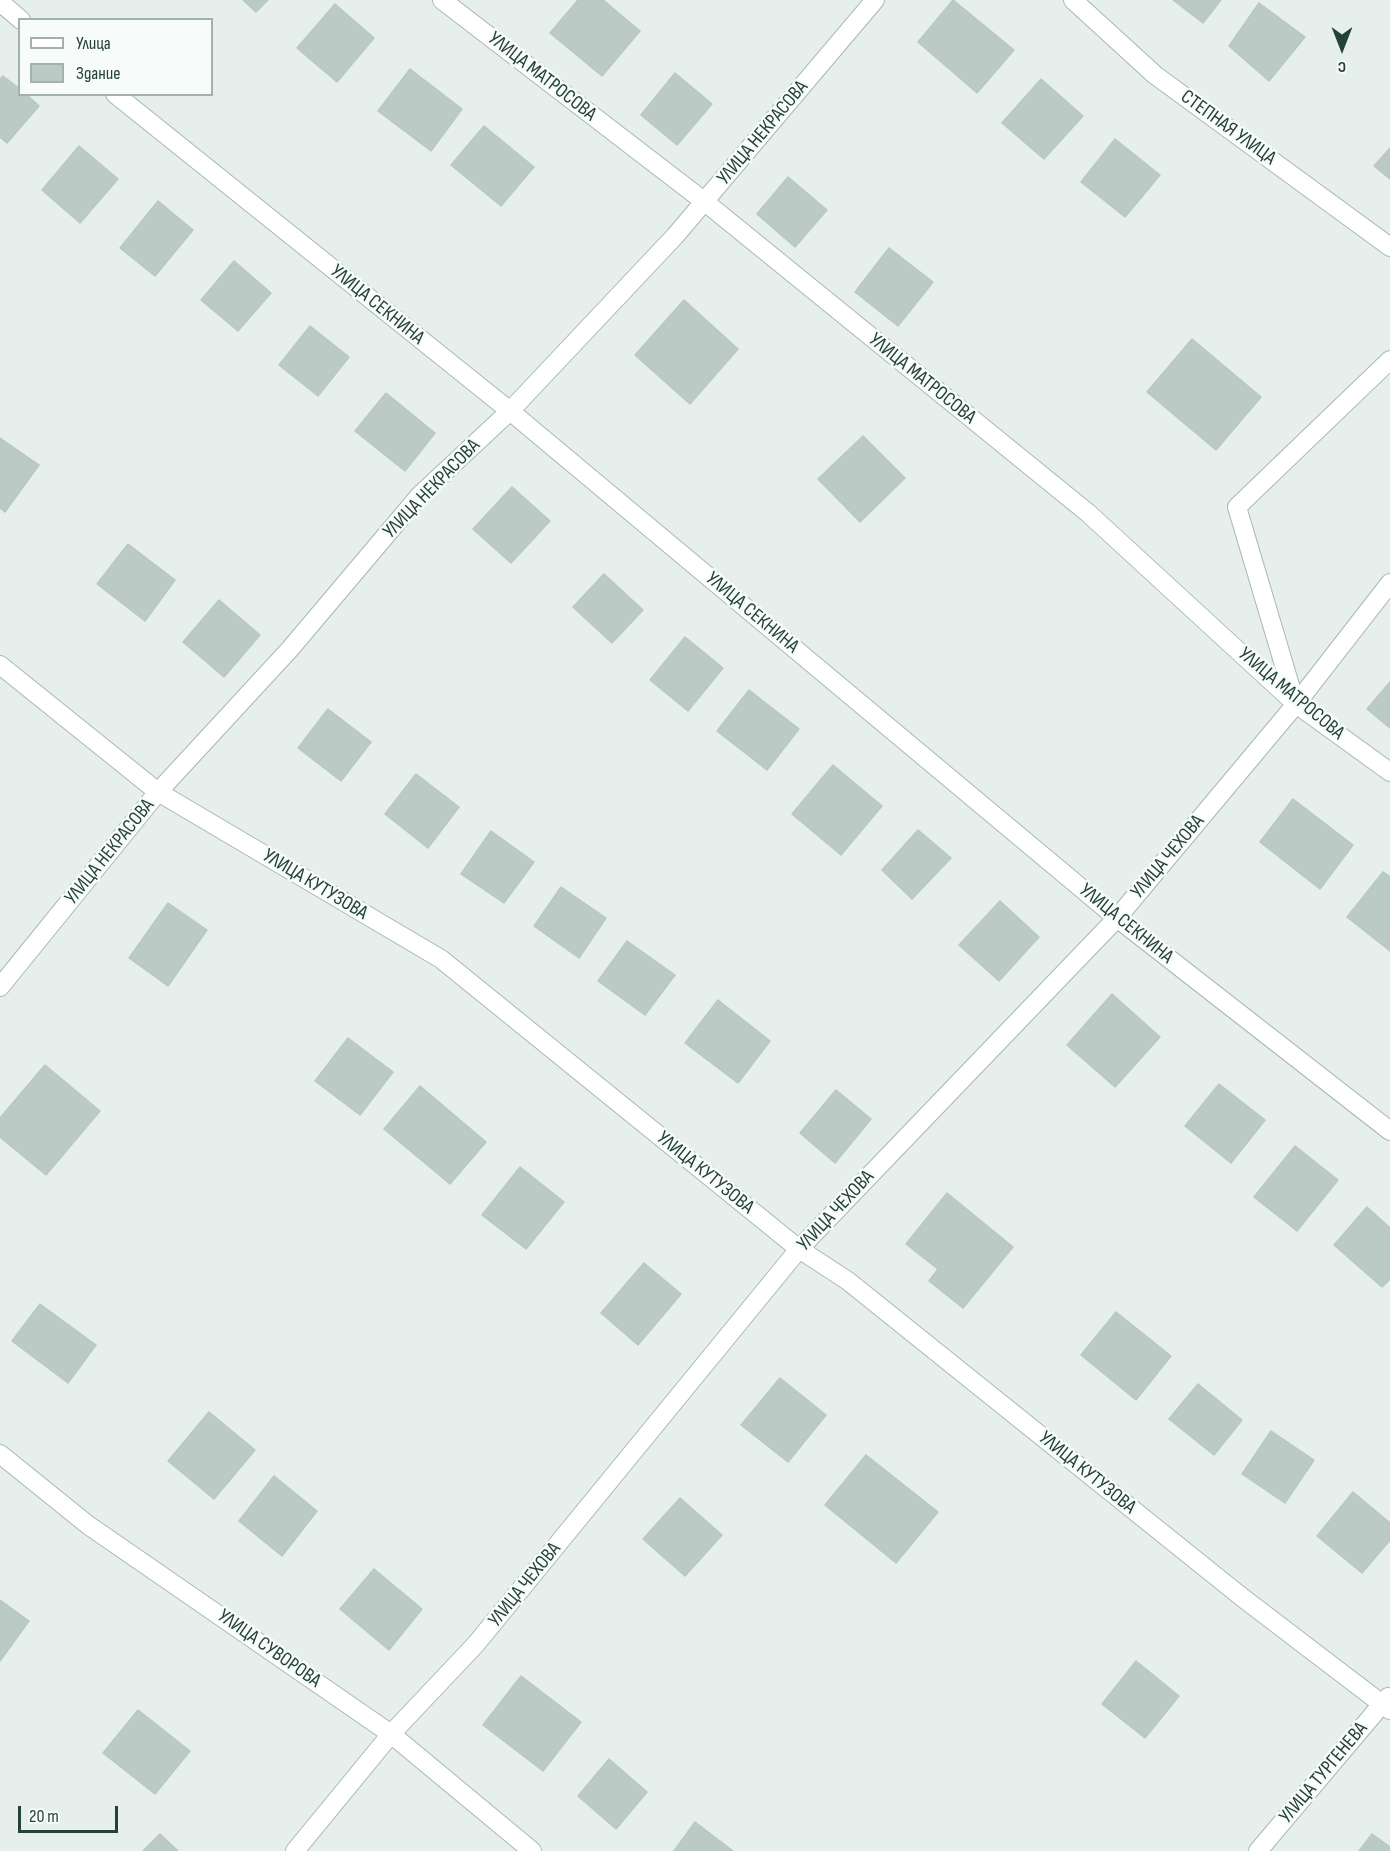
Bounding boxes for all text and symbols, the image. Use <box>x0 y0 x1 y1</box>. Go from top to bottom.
legend <box>18 18 213 96</box>
north arrow <box>1312 18 1372 78</box>
street label: УЛИЦА МАТРОСОВА <box>483 27 601 127</box>
text: Улица <box>76 33 111 54</box>
text: С <box>1338 57 1346 76</box>
text: Здание <box>76 63 121 84</box>
street label: УЛИЦА НЕКРАСОВА <box>712 76 814 190</box>
street label: СТЕПНАЯ УЛИЦА <box>1176 85 1280 171</box>
street label: УЛИЦА СЕКНИНА <box>325 260 429 350</box>
street label: УЛИЦА МАТРОСОВА <box>863 328 981 430</box>
street label: УЛИЦА НЕКРАСОВА <box>379 434 485 544</box>
street label: УЛИЦА СЕКНИНА <box>701 567 803 659</box>
street label: УЛИЦА МАТРОСОВА <box>1233 643 1349 745</box>
street label: УЛИЦА НЕКРАСОВА <box>60 794 160 910</box>
street label: УЛИЦА ЧЕХОВА <box>1126 810 1210 904</box>
street label: УЛИЦА КУТУЗОВА <box>258 844 372 926</box>
street label: УЛИЦА СЕКНИНА <box>1074 879 1178 969</box>
street label: УЛИЦА КУТУЗОВА <box>651 1126 759 1220</box>
street label: УЛИЦА ЧЕХОВА <box>793 1166 879 1256</box>
street label: УЛИЦА КУТУЗОВА <box>1033 1426 1141 1520</box>
street label: УЛИЦА ЧЕХОВА <box>484 1538 566 1632</box>
street label: УЛИЦА СУВОРОВА <box>213 1605 325 1693</box>
street label: УЛИЦА ТУРГЕНЕВА <box>1275 1718 1373 1828</box>
scale bar <box>21 1794 122 1832</box>
text: 20 m <box>29 1806 59 1827</box>

